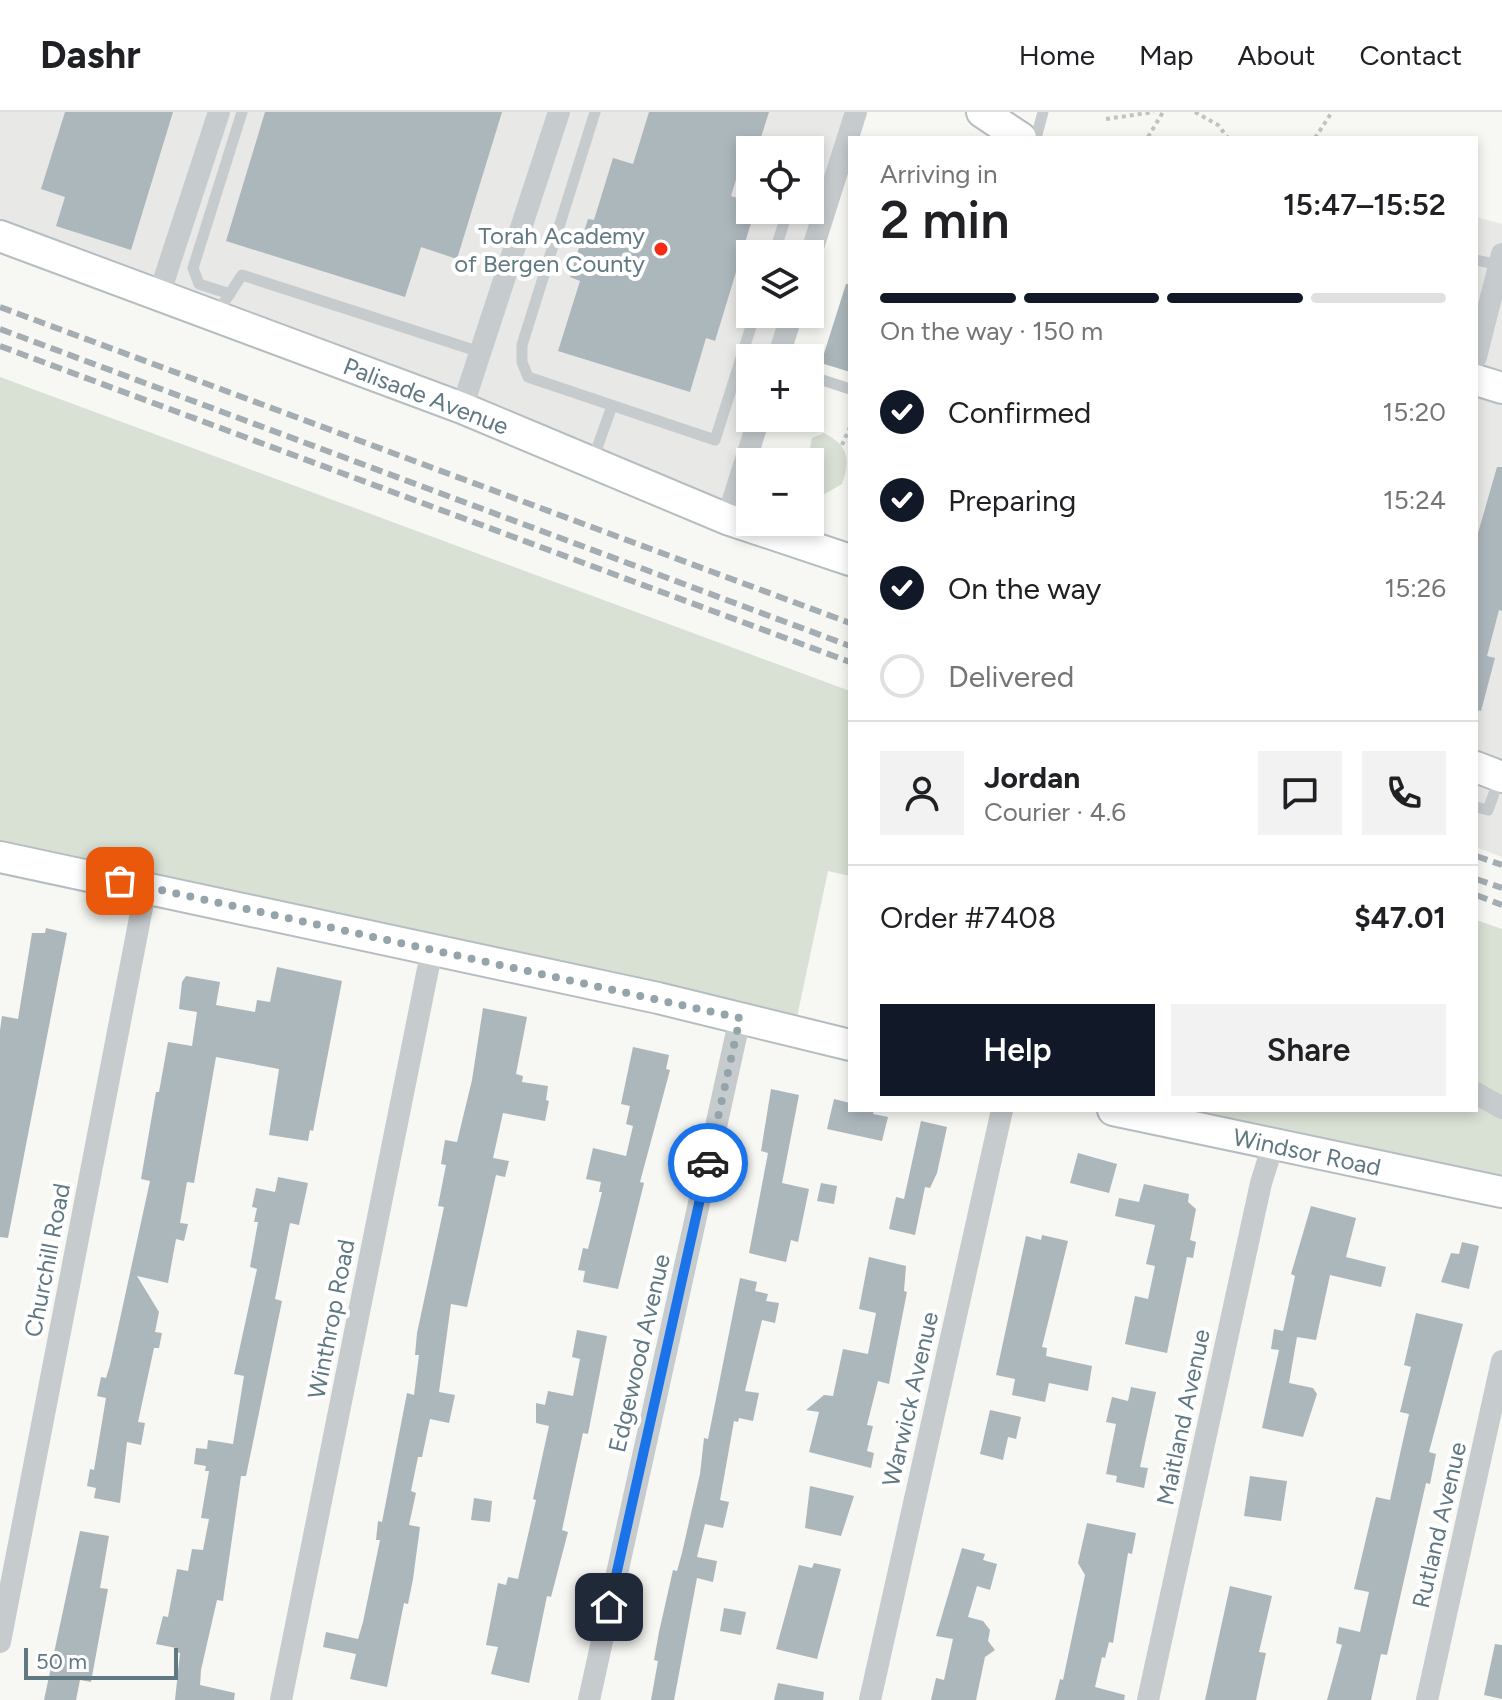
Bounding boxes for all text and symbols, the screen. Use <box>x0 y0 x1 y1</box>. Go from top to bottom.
text: Dashr <box>40 32 141 78</box>
text: Home <box>1019 38 1095 72</box>
text: Map <box>1139 38 1194 72</box>
text: About <box>1238 38 1315 72</box>
text: Contact <box>1359 38 1462 72</box>
map controls <box>736 136 824 536</box>
button: locate <box>736 136 824 224</box>
text: Arriving in <box>880 158 998 190</box>
text: 15:47–15:52 <box>1283 186 1446 223</box>
text: 2 min <box>880 189 1009 251</box>
place label: Torah Academy of Bergen County <box>454 221 645 278</box>
marker: Torah Academy of Bergen County <box>652 240 670 258</box>
button: layers <box>736 240 824 328</box>
text: On the way · 150 m <box>880 315 1103 347</box>
button: + <box>736 344 824 432</box>
street label: Palisade Avenue <box>339 351 513 441</box>
icon: check <box>880 390 924 434</box>
text: Confirmed <box>948 394 1091 431</box>
text: 15:20 <box>1383 396 1446 428</box>
button: − <box>736 448 824 536</box>
icon: check <box>880 478 924 522</box>
text: Preparing <box>948 482 1076 519</box>
text: 15:24 <box>1383 484 1446 516</box>
icon: check <box>880 566 924 610</box>
text: On the way <box>948 570 1101 607</box>
text: 15:26 <box>1384 572 1446 604</box>
text: Delivered <box>948 658 1074 695</box>
button: person <box>880 751 964 835</box>
button: chat <box>1258 751 1342 835</box>
button: phone <box>1362 751 1446 835</box>
text: Jordan <box>984 759 1080 796</box>
text: Courier · 4.6 <box>984 796 1126 828</box>
pin <box>86 847 154 915</box>
icon: bag <box>98 859 142 903</box>
text: Order #7408 <box>880 899 1056 936</box>
text: $47.01 <box>1354 899 1446 936</box>
button: Help <box>880 1004 1155 1096</box>
button: Share <box>1171 1004 1446 1096</box>
street label: Windsor Road <box>1230 1122 1384 1182</box>
courier <box>668 1123 748 1203</box>
icon: car <box>686 1141 730 1185</box>
street label: Churchill Road <box>18 1181 76 1339</box>
street label: Winthrop Road <box>301 1237 361 1401</box>
street label: Edgewood Avenue <box>602 1251 676 1455</box>
street label: Warwick Avenue <box>876 1309 944 1489</box>
street label: Maitland Avenue <box>1150 1326 1216 1508</box>
street label: Rutland Avenue <box>1406 1439 1472 1611</box>
pin <box>575 1573 643 1641</box>
icon: home <box>587 1585 631 1629</box>
scale bar <box>24 1644 178 1680</box>
text: 50 m <box>36 1648 87 1675</box>

